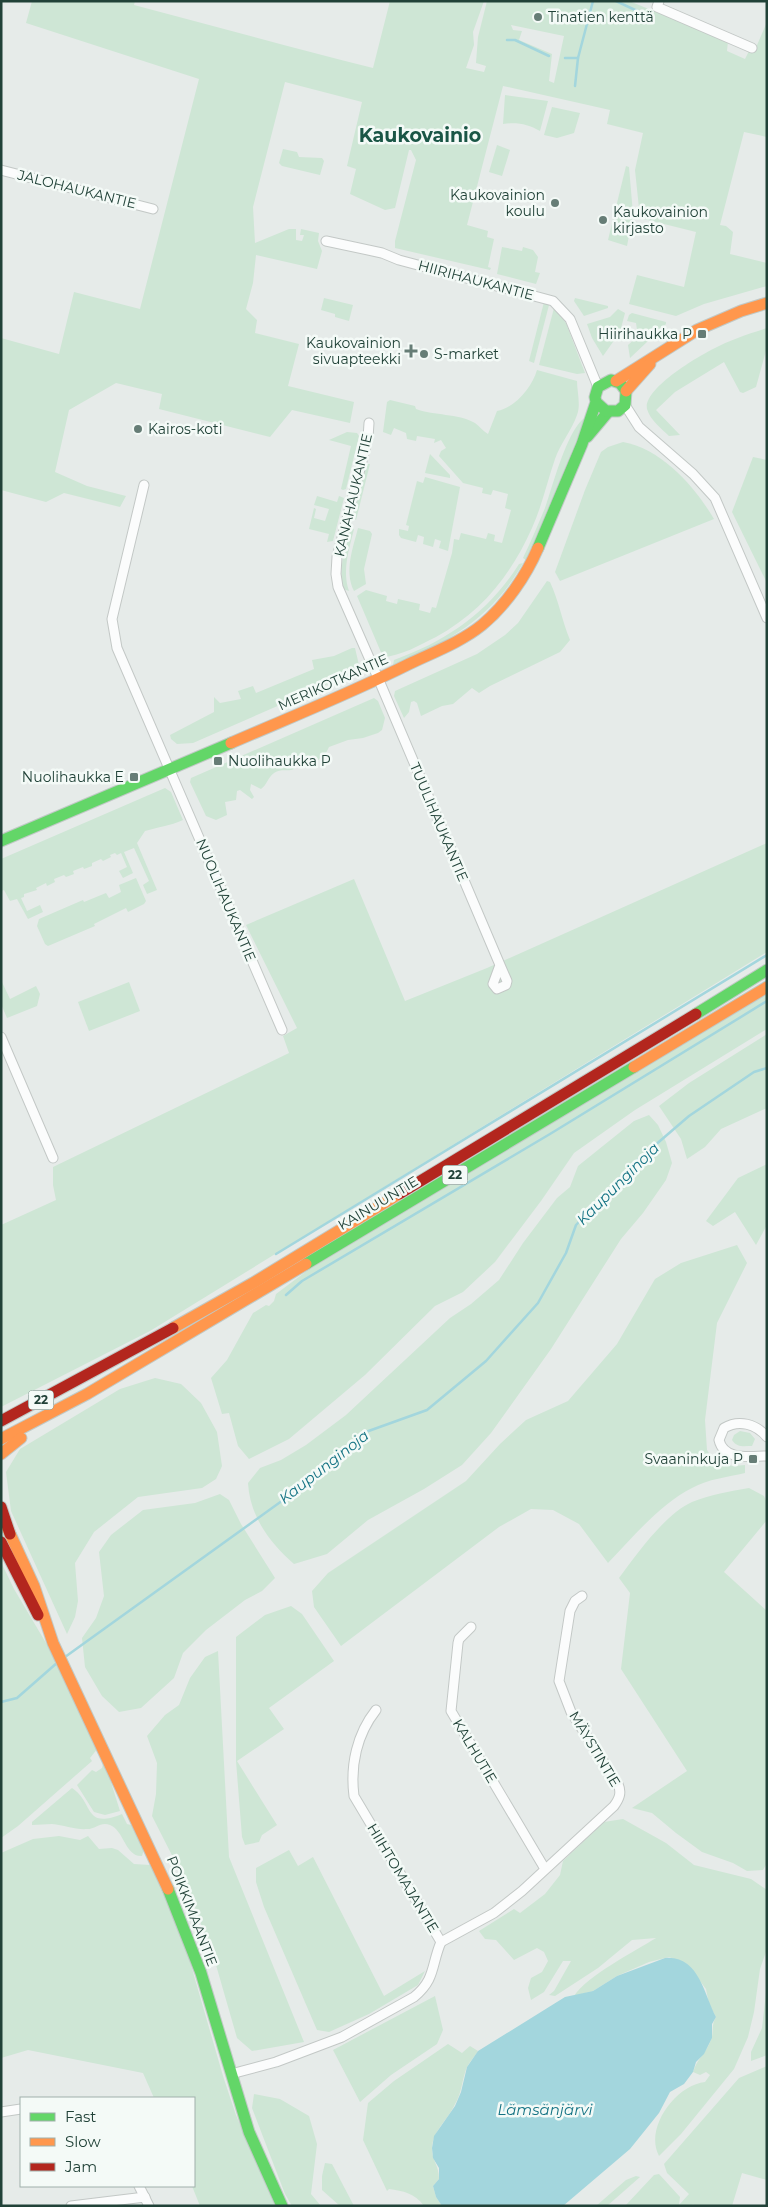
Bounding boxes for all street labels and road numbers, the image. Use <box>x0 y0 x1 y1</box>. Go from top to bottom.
street label: JALOHAUKANTIE <box>15 165 138 212</box>
street label: HIIRIHAUKANTIE <box>416 256 536 304</box>
street label: KANAHAUKANTIE <box>330 432 376 558</box>
street label: MERIKOTKANTIE <box>275 650 391 714</box>
street label: TUULIHAUKANTIE <box>406 760 472 884</box>
street label: NUOLIHAUKANTIE <box>192 836 260 964</box>
road number: 22 <box>442 1166 468 1184</box>
street label: KAINUUNTIE <box>335 1172 421 1234</box>
road number: 22 <box>28 1390 54 1410</box>
street label: MÄYSTINTIE <box>565 1708 625 1790</box>
street label: KALHUTIE <box>449 1716 501 1786</box>
street label: HIIHTOMAJANTIE <box>363 1820 443 1936</box>
street label: POIKKIMAANTIE <box>163 1853 221 1969</box>

